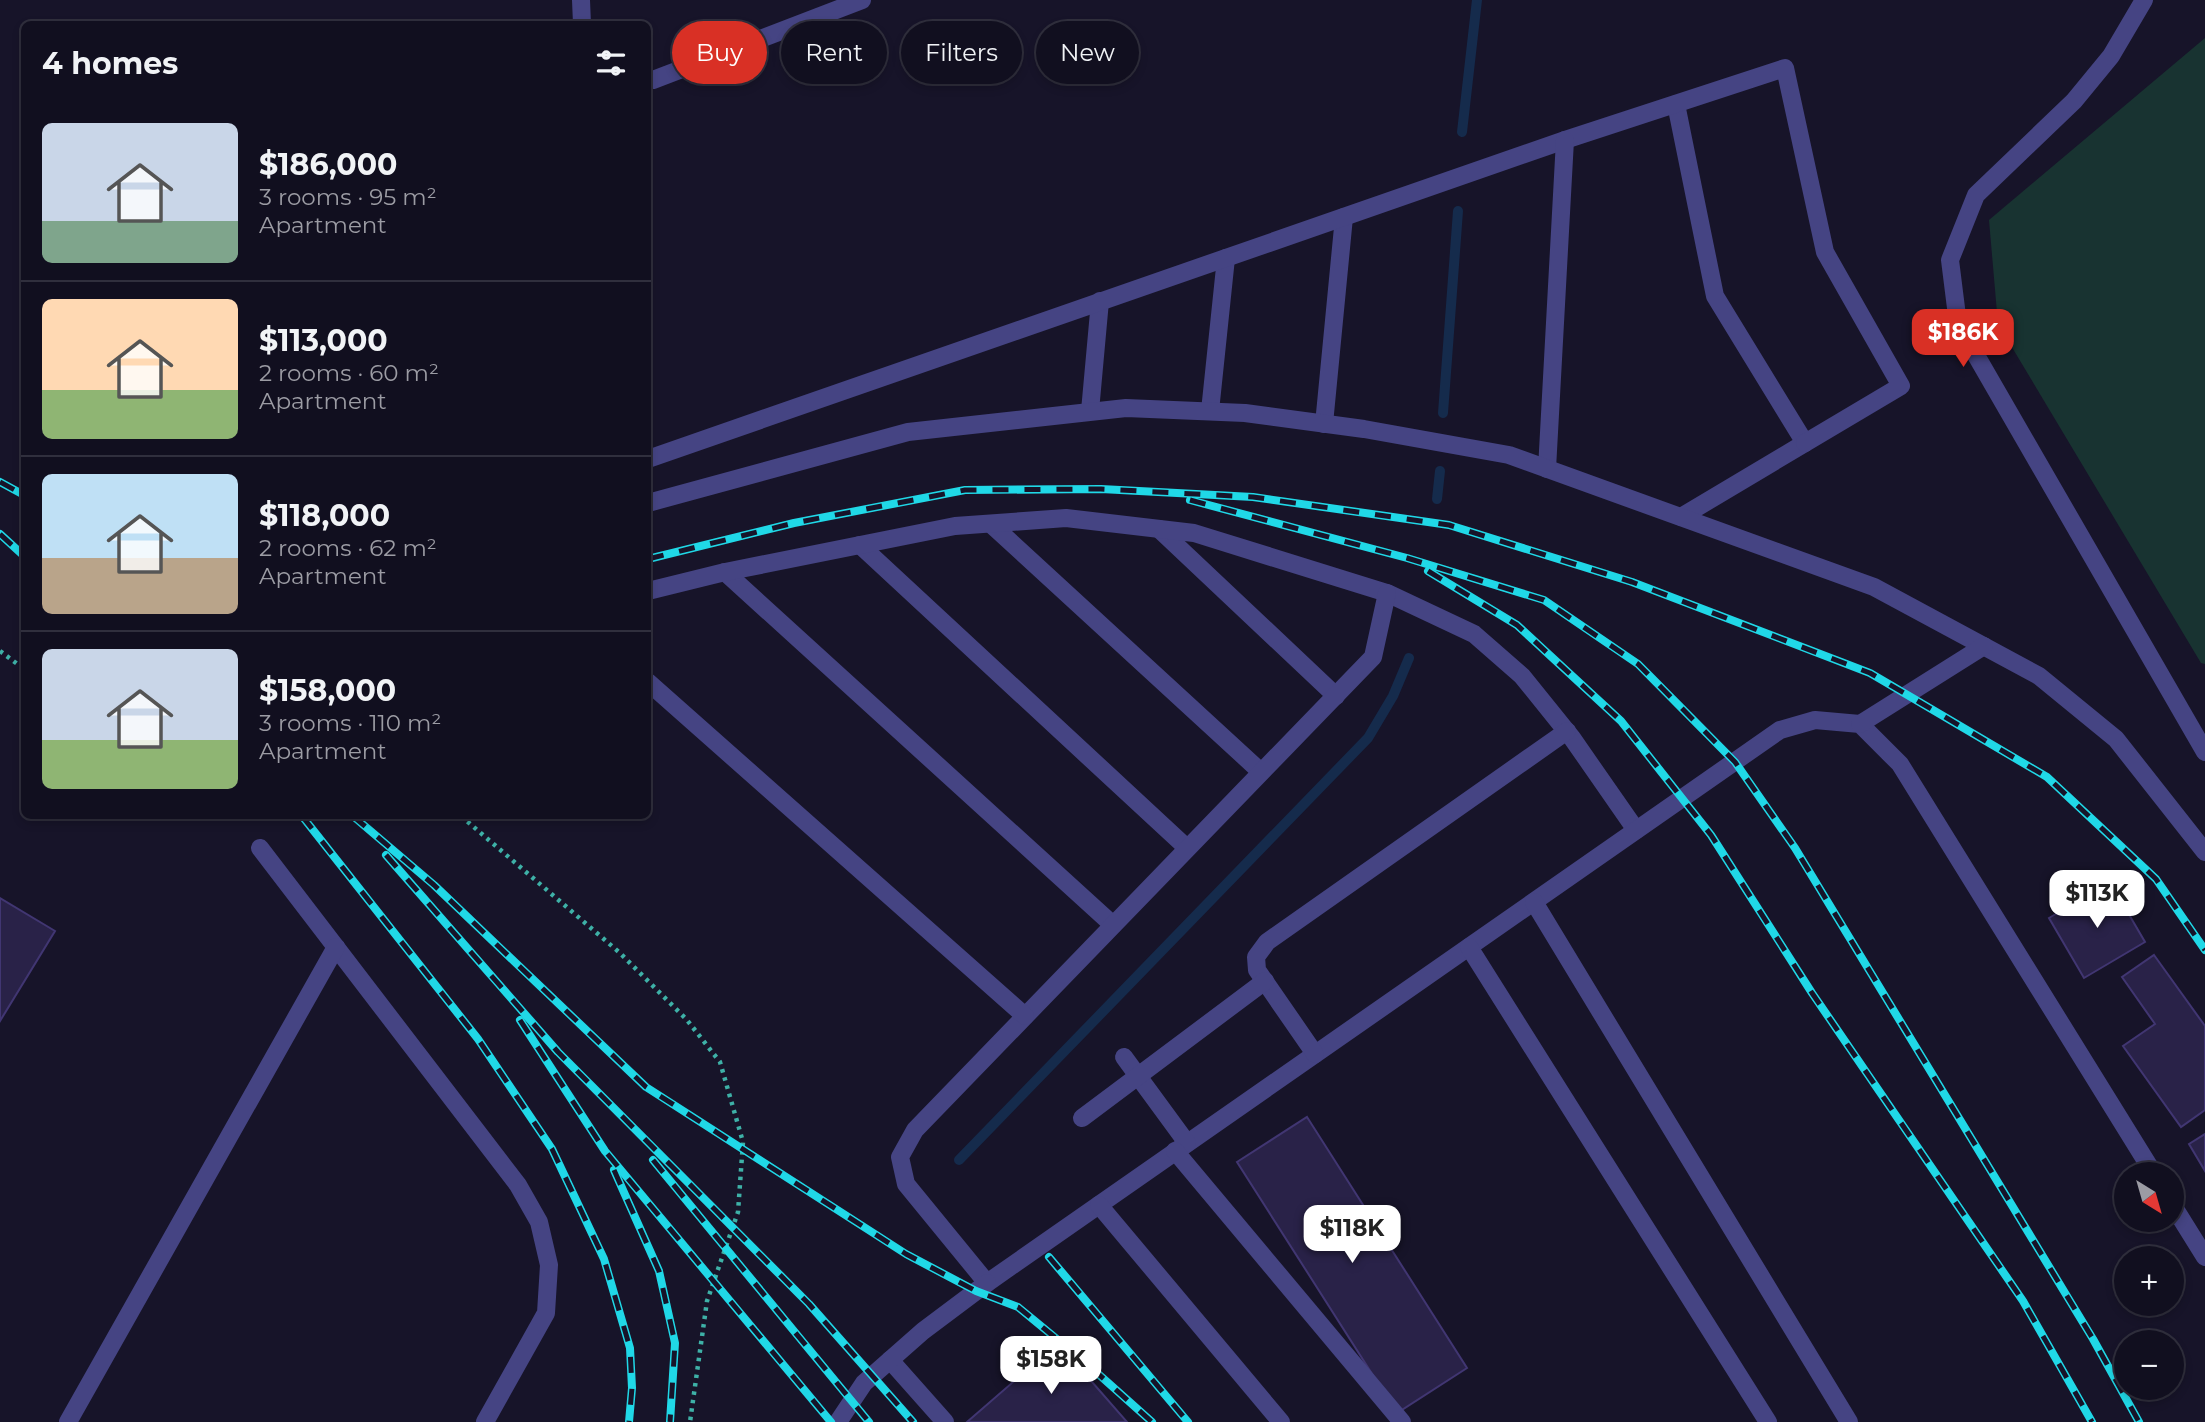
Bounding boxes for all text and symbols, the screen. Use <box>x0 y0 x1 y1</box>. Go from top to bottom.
chip: Buy <box>672 21 767 84</box>
chip: Rent <box>781 21 887 84</box>
chip: Filters <box>901 21 1022 84</box>
chip: New <box>1036 21 1139 84</box>
icon: filters <box>592 44 630 82</box>
text: 4 homes <box>42 45 178 82</box>
text: $186,000 <box>259 146 397 183</box>
icon: home <box>98 151 182 235</box>
text: 3 rooms · 95 m² <box>259 183 437 211</box>
text: Apartment <box>259 211 387 239</box>
pin: $186K <box>1914 310 2012 369</box>
text: $186K <box>1928 318 1998 346</box>
text: $113,000 <box>259 322 388 359</box>
icon: home <box>98 327 182 411</box>
text: 2 rooms · 60 m² <box>259 359 439 387</box>
text: Apartment <box>259 387 387 415</box>
text: $118,000 <box>259 497 390 534</box>
icon: home <box>98 502 182 586</box>
text: 2 rooms · 62 m² <box>259 534 437 562</box>
text: Apartment <box>259 562 387 590</box>
text: $158,000 <box>259 672 396 709</box>
icon: home <box>98 677 182 761</box>
text: 3 rooms · 110 m² <box>259 709 441 737</box>
text: Apartment <box>259 737 387 765</box>
pin: $113K <box>2048 870 2146 930</box>
text: $113K <box>2065 879 2129 907</box>
north arrow <box>2114 1162 2184 1232</box>
map controls <box>2114 1162 2184 1400</box>
pin: $118K <box>1303 1206 1401 1265</box>
text: $118K <box>1320 1214 1384 1242</box>
button: + <box>2114 1246 2184 1316</box>
button: − <box>2114 1330 2184 1400</box>
pin: $158K <box>1002 1336 1100 1396</box>
text: $158K <box>1016 1345 1086 1373</box>

